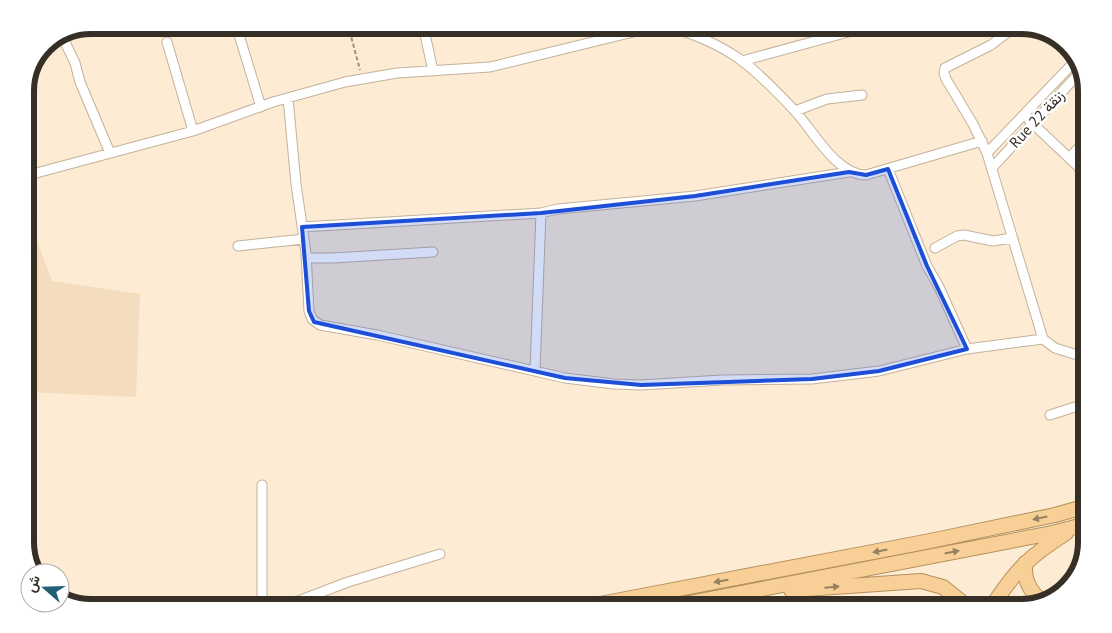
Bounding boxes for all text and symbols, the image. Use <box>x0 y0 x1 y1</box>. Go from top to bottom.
street label: Rue 22 زنقة <box>1005 86 1068 152</box>
one-way arrow <box>1032 514 1047 522</box>
one-way arrow <box>872 547 888 555</box>
one-way arrow <box>944 548 960 556</box>
north arrow <box>20 563 70 613</box>
text: ش <box>21 572 44 595</box>
one-way arrow <box>713 577 728 585</box>
one-way arrow <box>824 583 840 591</box>

